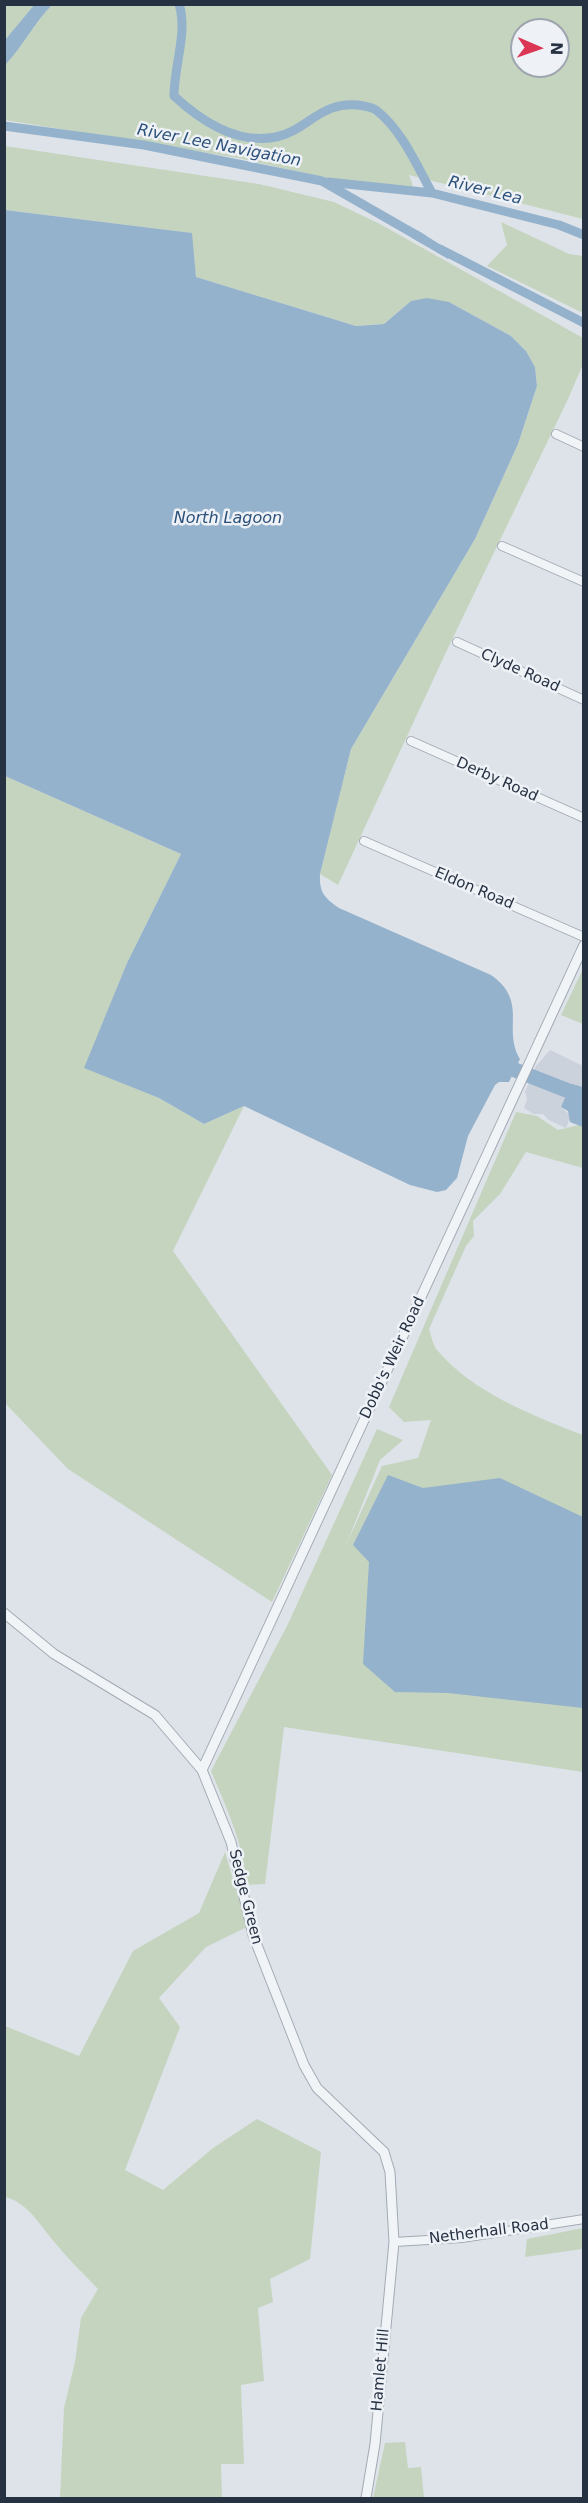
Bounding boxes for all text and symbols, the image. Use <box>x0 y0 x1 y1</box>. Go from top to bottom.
north arrow <box>510 18 570 78</box>
text: N <box>547 42 566 56</box>
water label: River Lee Navigation <box>135 121 303 171</box>
water label: River Lea <box>446 173 524 209</box>
water label: North Lagoon <box>174 509 282 529</box>
street label: Clyde Road <box>478 646 562 696</box>
street label: Derby Road <box>453 754 541 806</box>
street label: Eldon Road <box>432 864 516 914</box>
street label: Dobb's Weir Road <box>357 1294 429 1422</box>
street label: Sedge Green <box>225 1848 265 1946</box>
street label: Netherhall Road <box>428 2216 550 2248</box>
street label: Hamlet Hill <box>368 2328 394 2412</box>

